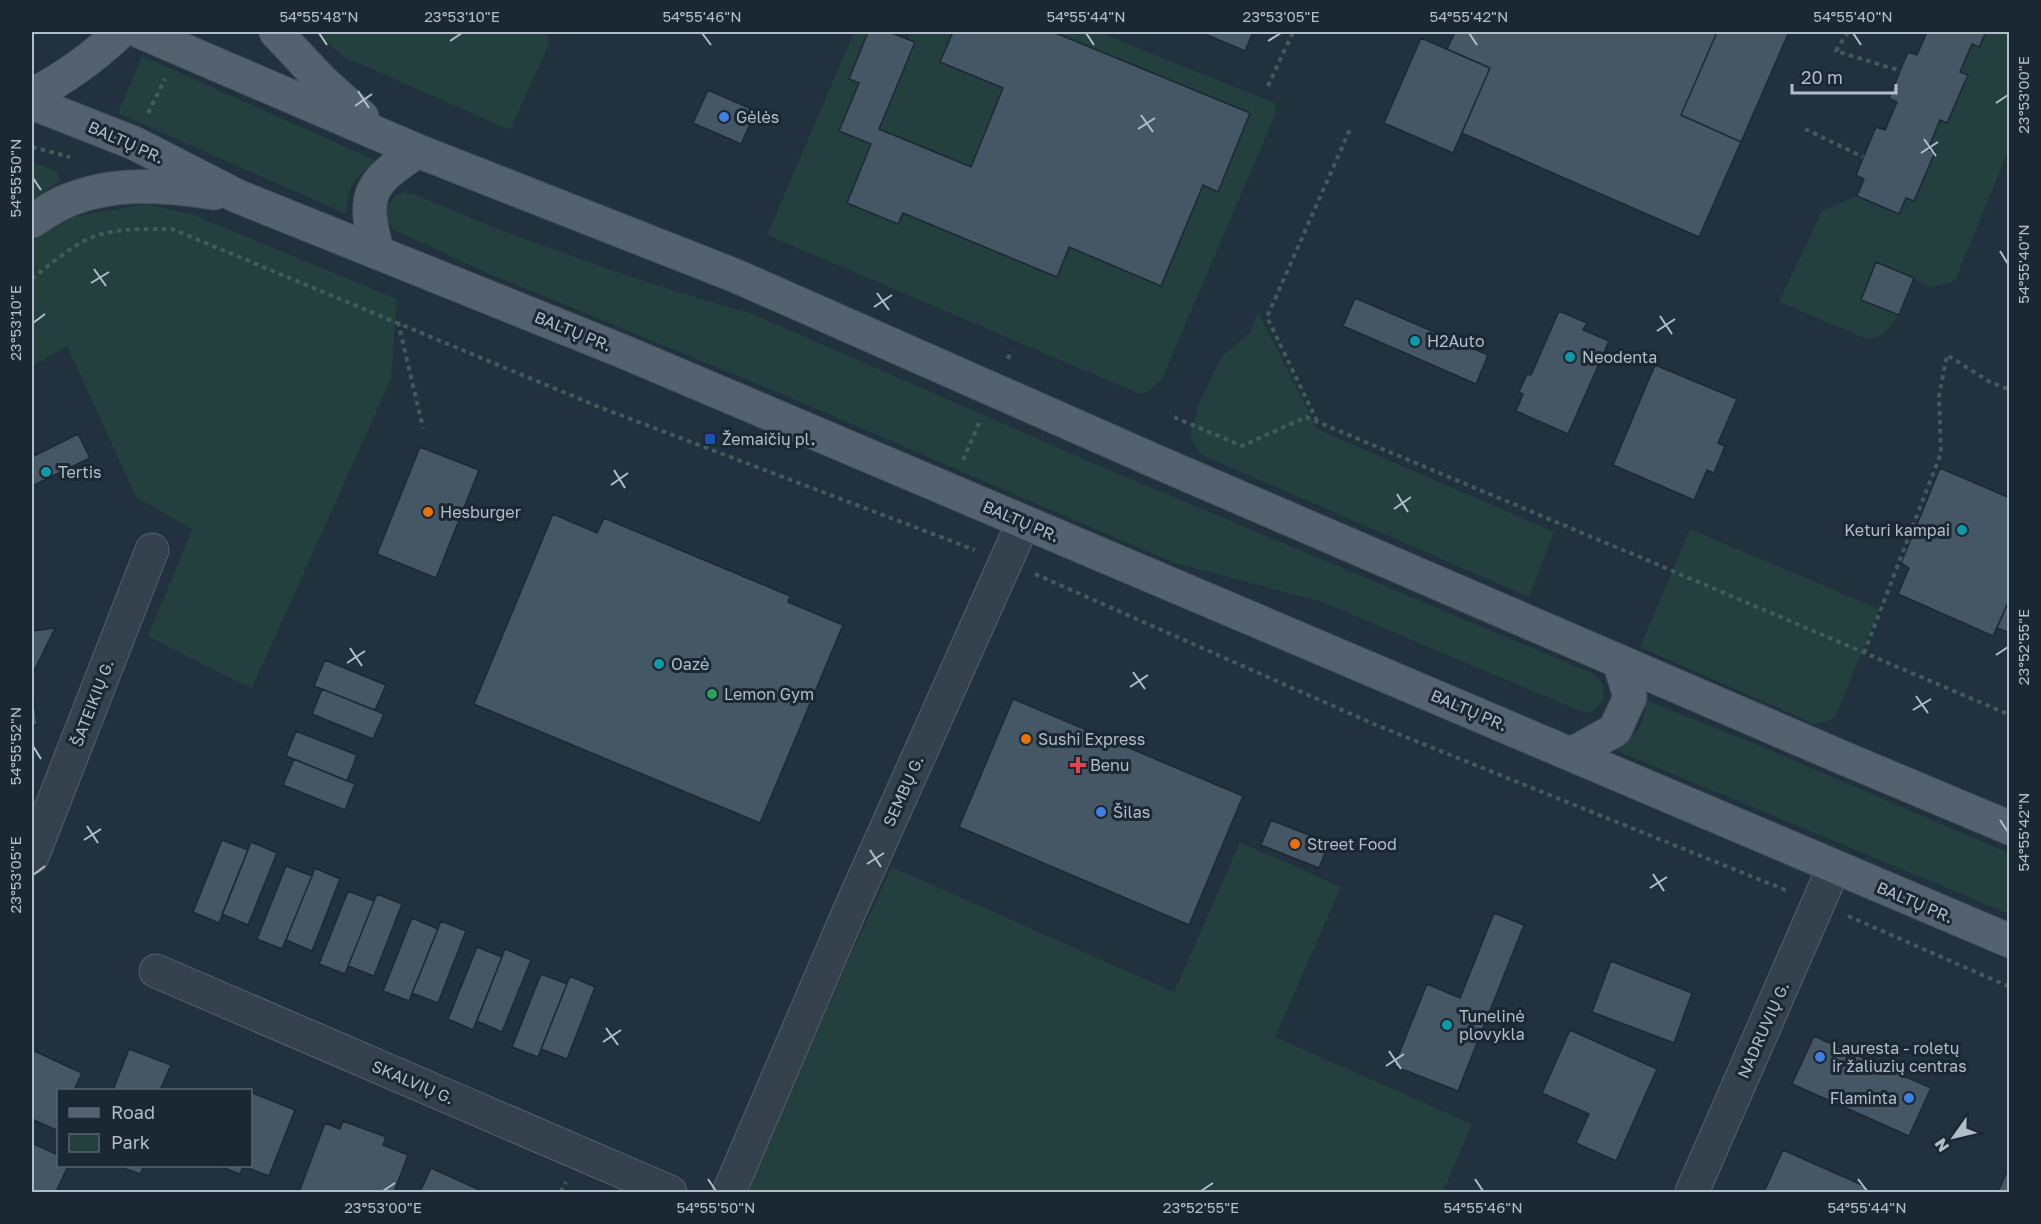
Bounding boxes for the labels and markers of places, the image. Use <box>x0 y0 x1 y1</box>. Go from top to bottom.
place label: Gėlės <box>736 107 779 127</box>
marker: Gėlės <box>717 110 731 124</box>
place label: H2Auto <box>1427 331 1485 351</box>
marker: H2Auto <box>1408 334 1422 348</box>
place label: Neodenta <box>1582 347 1657 367</box>
marker: Neodenta <box>1563 350 1577 364</box>
place label: Žemaičių pl. <box>722 429 815 449</box>
marker: Žemaičių pl. <box>703 432 717 446</box>
place label: Tertis <box>58 462 102 482</box>
marker: Tertis <box>39 465 53 479</box>
place label: Hesburger <box>440 502 521 522</box>
marker: Hesburger <box>421 505 435 519</box>
place label: Keturi kampai <box>1844 520 1950 540</box>
marker: Keturi kampai <box>1955 523 1969 537</box>
place label: Oazė <box>671 654 709 674</box>
marker: Oazė <box>652 657 666 671</box>
place label: Lemon Gym <box>724 684 814 704</box>
marker: Lemon Gym <box>705 687 719 701</box>
place label: Sushi Express <box>1038 729 1145 749</box>
marker: Sushi Express <box>1019 732 1033 746</box>
place label: Benu <box>1090 755 1130 775</box>
marker: Benu <box>1071 758 1085 772</box>
place label: Šilas <box>1113 802 1150 822</box>
marker: Šilas <box>1094 805 1108 819</box>
place label: Street Food <box>1307 834 1397 854</box>
marker: Street Food <box>1288 837 1302 851</box>
place label: Tunelinė plovykla <box>1459 1006 1525 1044</box>
marker: Tunelinė plovykla <box>1440 1018 1454 1032</box>
place label: Lauresta - roletų ir žaliuzių centras <box>1832 1038 1967 1076</box>
marker: Lauresta - roletų ir žaliuzių centras <box>1813 1050 1827 1064</box>
place label: Flaminta <box>1830 1088 1897 1108</box>
marker: Flaminta <box>1902 1091 1916 1105</box>

